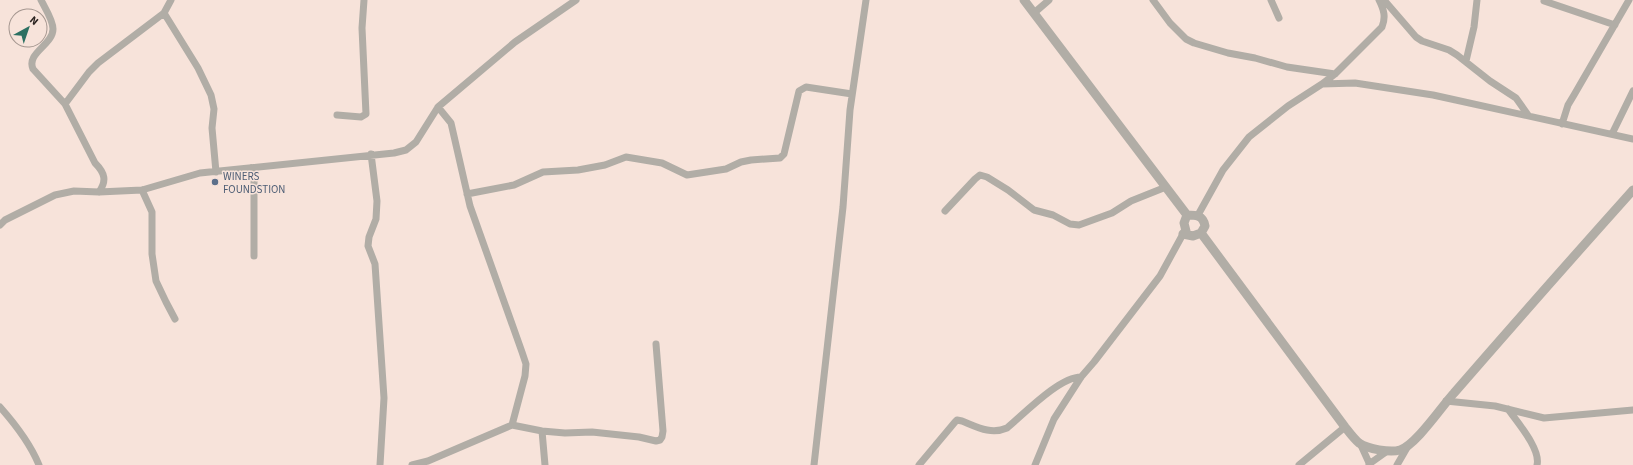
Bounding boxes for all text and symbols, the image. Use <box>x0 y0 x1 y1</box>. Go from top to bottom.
north arrow <box>8 8 48 48</box>
text: N <box>26 13 42 29</box>
place label: WINERS FOUNDSTION <box>223 169 285 197</box>
marker: WINERS FOUNDSTION <box>210 177 220 187</box>

